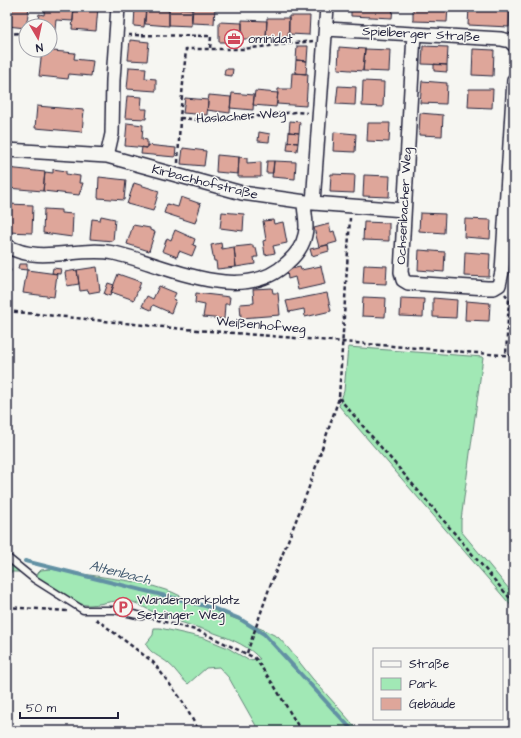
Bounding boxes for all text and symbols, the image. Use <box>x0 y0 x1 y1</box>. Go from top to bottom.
north arrow <box>18 18 58 58</box>
street label: Spielberger Straße <box>362 22 480 47</box>
office icon: omnidat <box>223 28 245 50</box>
place label: omnidat <box>248 30 293 48</box>
text: N <box>35 39 44 55</box>
street label: Haslacher Weg <box>196 104 287 129</box>
street label: Ochsenbacher Weg <box>392 147 417 265</box>
street label: Kirbachhofstraße <box>150 160 260 204</box>
street label: Weißenhofweg <box>215 312 307 339</box>
water label: Altenbach <box>87 556 154 590</box>
place label: Wanderparkplatz Setzinger Weg <box>137 591 240 625</box>
parking icon: Wanderparkplatz Setzinger Weg <box>112 596 134 618</box>
legend <box>373 648 503 720</box>
text: Straße <box>409 656 450 673</box>
text: Park <box>409 676 437 693</box>
scale bar <box>20 694 118 720</box>
text: Gebäude <box>409 696 456 713</box>
text: 50 m <box>26 700 57 717</box>

